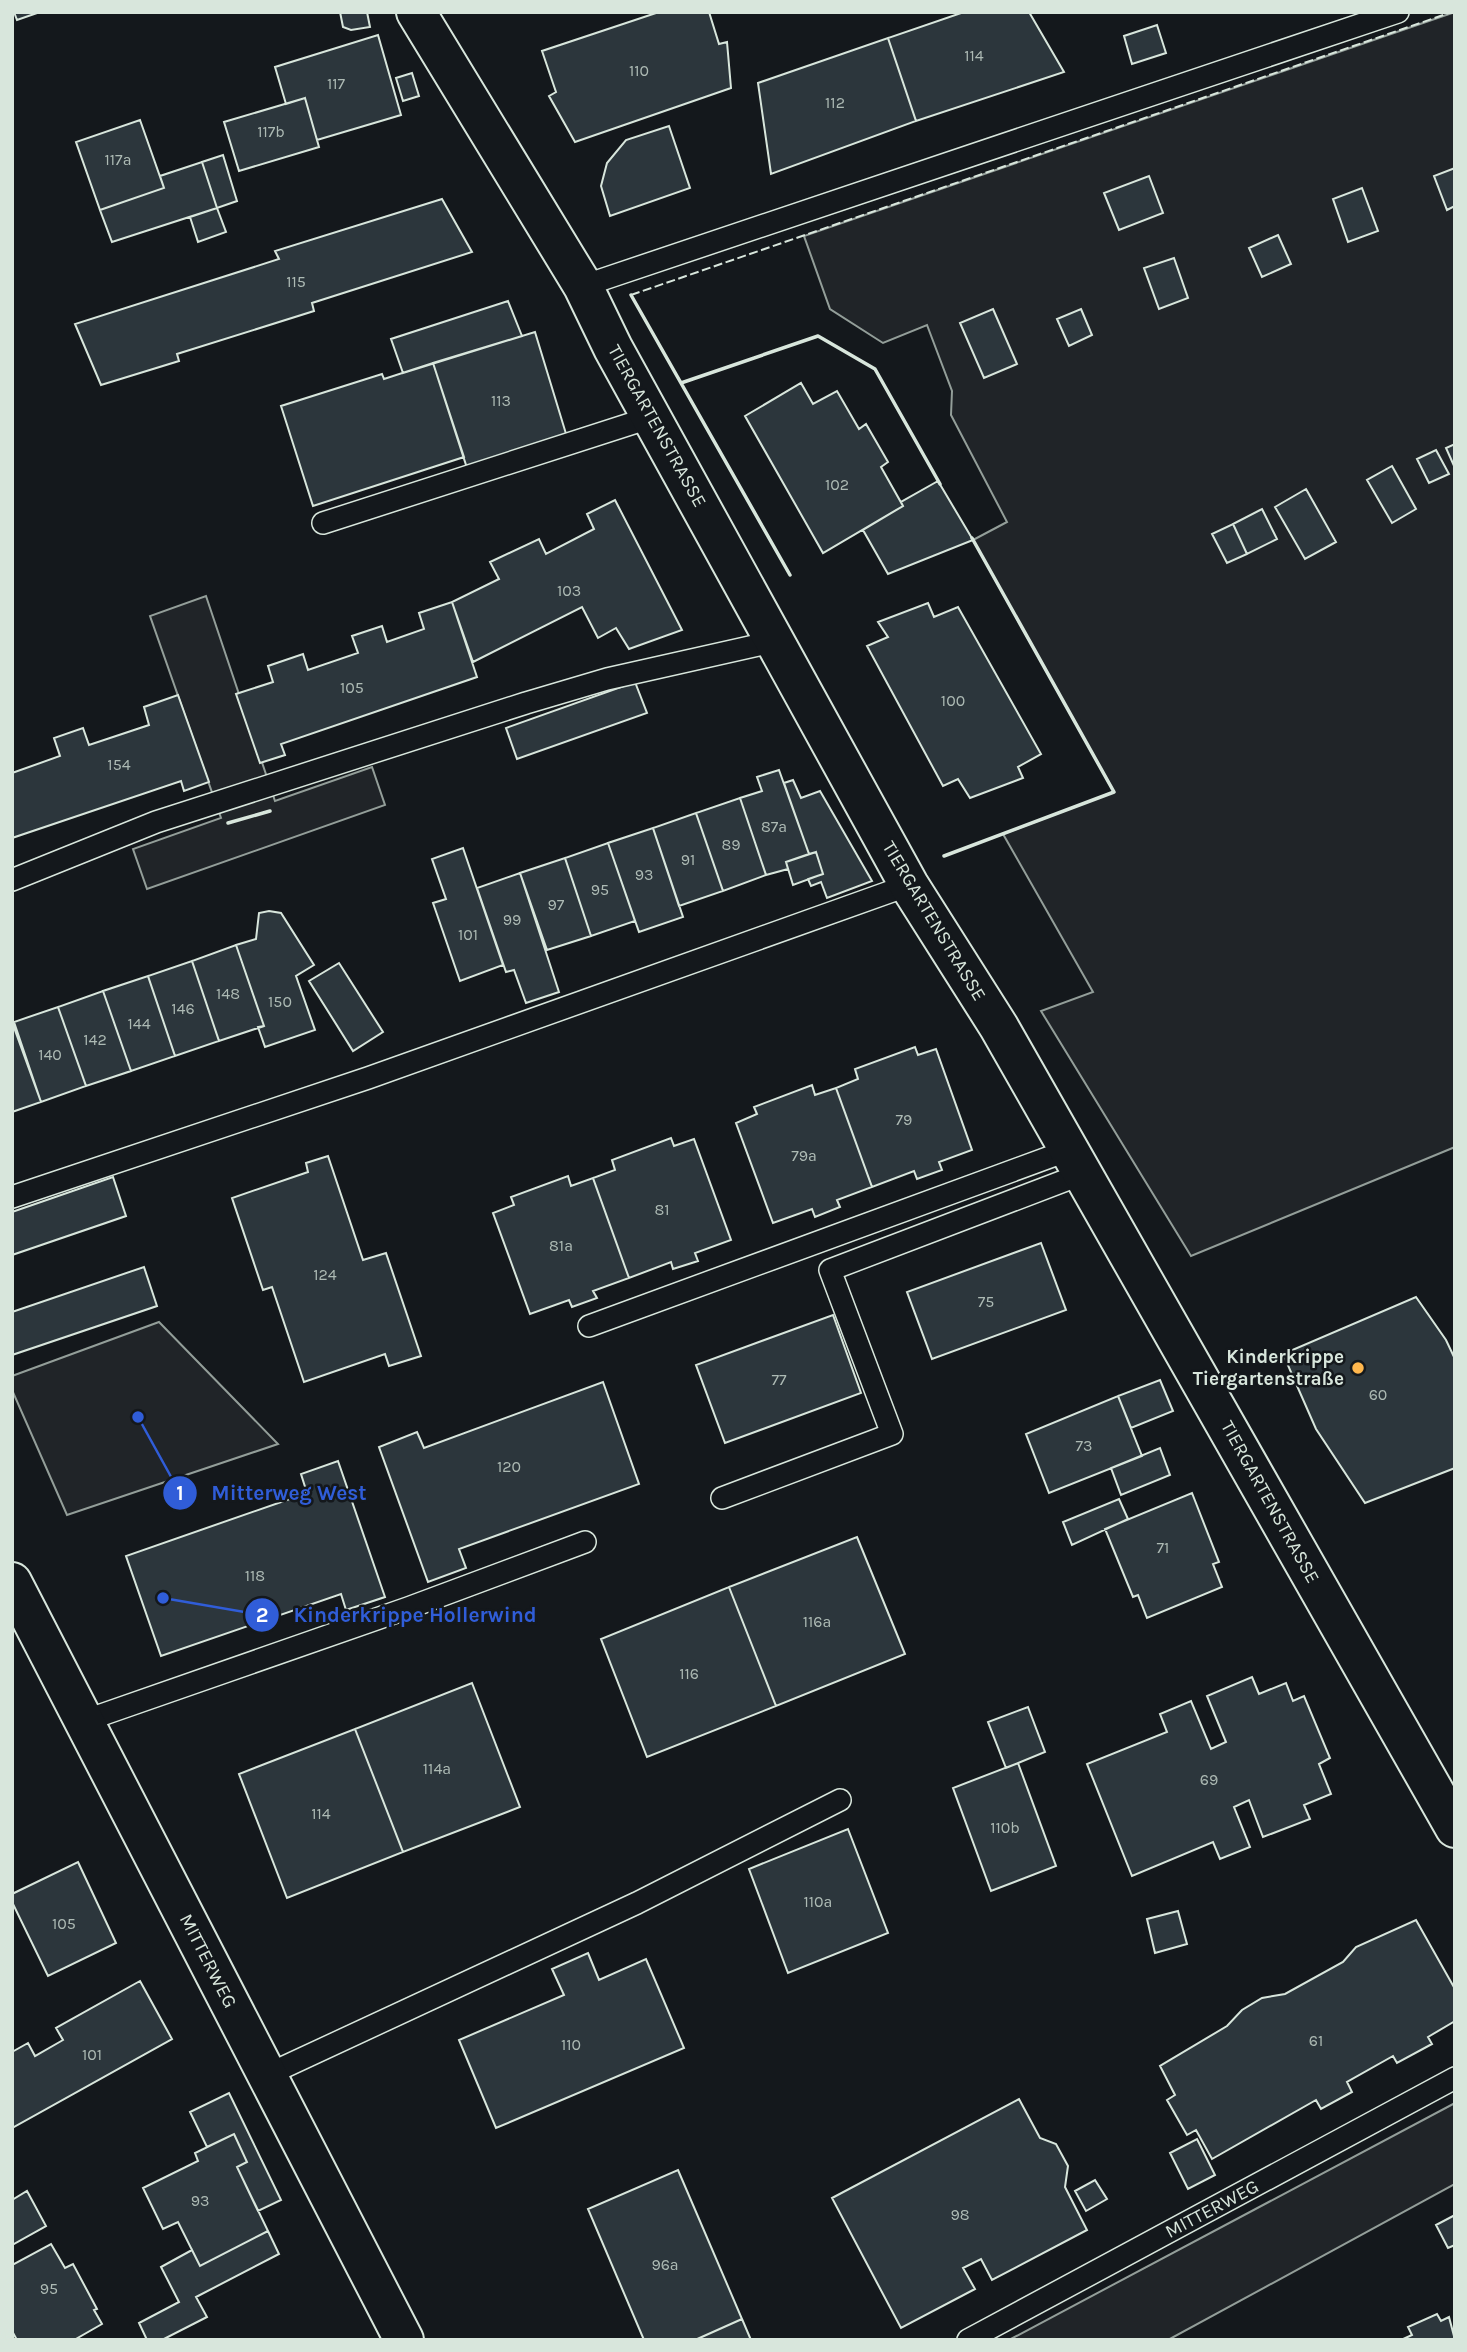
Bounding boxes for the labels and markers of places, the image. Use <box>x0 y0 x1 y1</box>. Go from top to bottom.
place label: Kinderkrippe Tiergartenstraße <box>1193 1346 1344 1390</box>
marker: Kinderkrippe Tiergartenstraße <box>1350 1360 1366 1376</box>
callout: Mitterweg West <box>163 1472 381 1514</box>
callout: Kinderkrippe Hollerwind <box>245 1594 551 1636</box>

